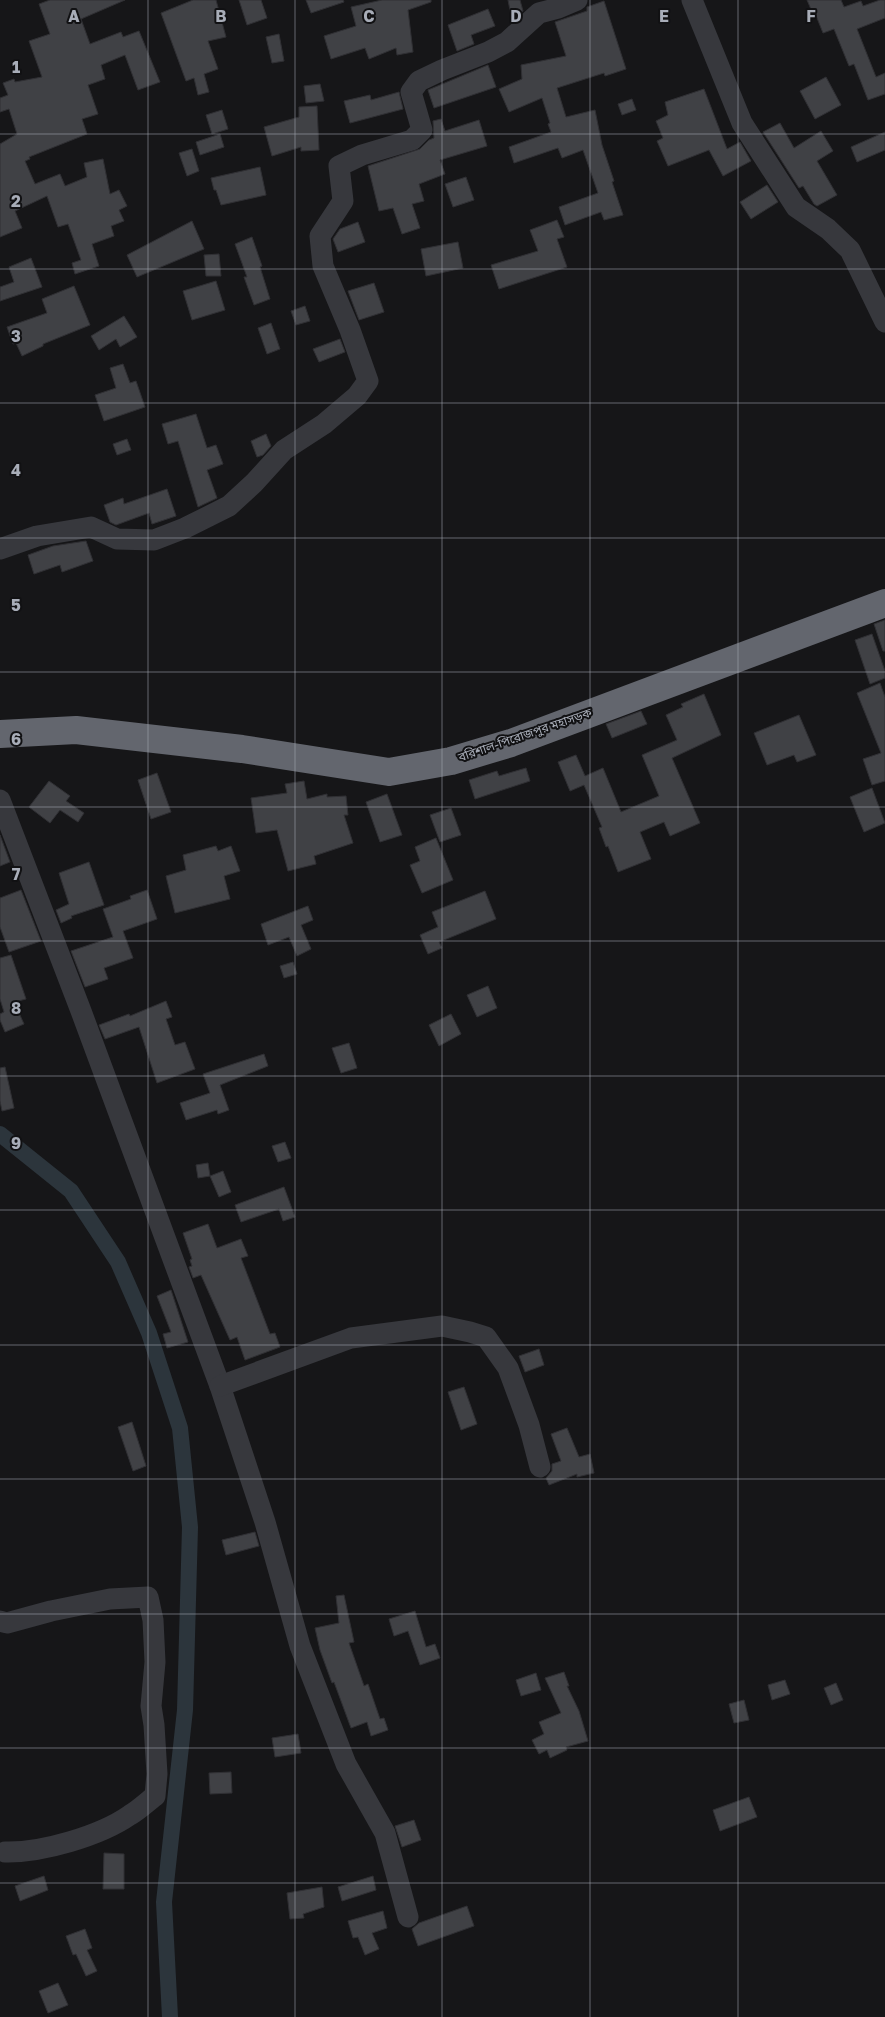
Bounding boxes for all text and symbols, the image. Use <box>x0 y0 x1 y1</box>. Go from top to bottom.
text: A <box>68 6 80 26</box>
text: B <box>215 6 227 26</box>
text: C <box>363 6 375 26</box>
text: D <box>510 6 522 26</box>
text: E <box>659 6 669 26</box>
text: F <box>806 6 816 26</box>
text: 1 <box>12 57 20 77</box>
text: 2 <box>11 191 21 211</box>
text: 3 <box>11 326 21 346</box>
text: 4 <box>11 460 21 480</box>
text: 5 <box>11 595 21 615</box>
street label: বরিশাল-পিরোজপুর মহাসড়ক <box>455 704 594 766</box>
text: 6 <box>11 729 21 749</box>
text: 7 <box>12 864 21 884</box>
text: 8 <box>11 998 21 1018</box>
text: 9 <box>11 1133 21 1153</box>

